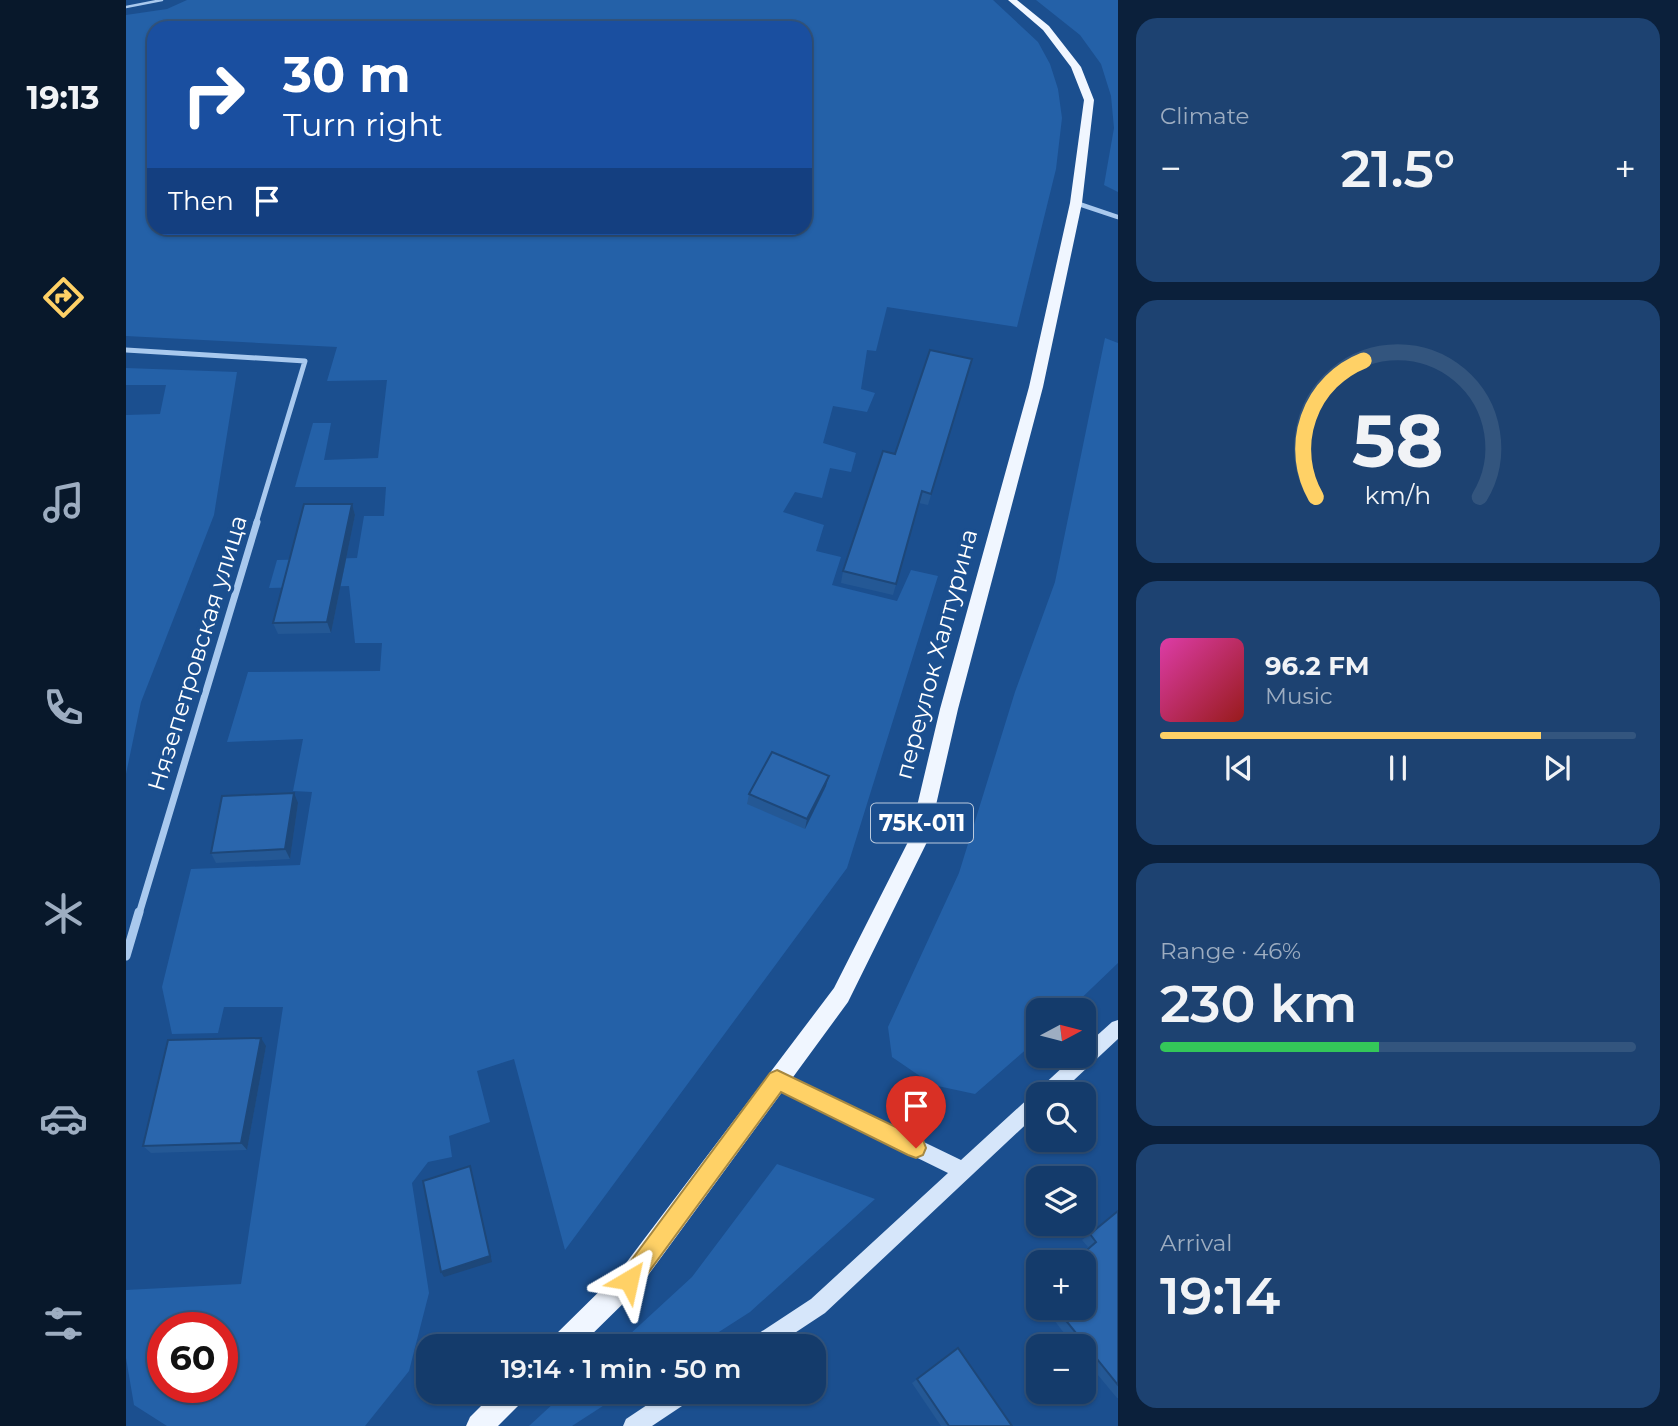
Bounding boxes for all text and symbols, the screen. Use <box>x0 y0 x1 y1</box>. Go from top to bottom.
text: 30 m <box>283 45 411 104</box>
icon: right <box>168 49 259 140</box>
text: 19:13 <box>27 78 99 117</box>
text: Climate <box>1160 102 1249 130</box>
text: Turn right <box>283 105 443 144</box>
text: 21.5° <box>1341 137 1455 200</box>
text: − <box>1160 145 1182 192</box>
text: + <box>1614 145 1636 192</box>
icon: arrive <box>248 182 286 220</box>
text: Then <box>168 185 234 217</box>
icon: directions <box>39 273 88 322</box>
text: 58 <box>1352 398 1444 486</box>
icon: music <box>39 478 88 527</box>
text: km/h <box>1365 480 1431 510</box>
street label: Нязепетровская улица <box>141 512 253 794</box>
street label: переулок Халтурина <box>889 526 983 782</box>
text: 96.2 FM <box>1265 650 1370 682</box>
text: Music <box>1265 682 1333 710</box>
icon: phone <box>39 683 88 732</box>
icon: previous <box>1220 749 1258 787</box>
icon: pause <box>1379 749 1417 787</box>
icon: next <box>1538 749 1576 787</box>
road number: 75К-011 <box>871 804 973 842</box>
icon: climate <box>39 889 88 938</box>
text: Range · 46% <box>1160 937 1301 965</box>
text: 230 km <box>1160 972 1357 1035</box>
north arrow <box>1026 998 1096 1068</box>
map controls <box>1026 998 1096 1404</box>
pin <box>886 1076 946 1148</box>
button: search <box>1026 1082 1096 1152</box>
icon: arrive <box>897 1087 935 1125</box>
icon: car <box>39 1094 88 1143</box>
button: layers <box>1026 1166 1096 1236</box>
text: Arrival <box>1160 1229 1233 1257</box>
position arrow <box>592 1243 666 1317</box>
button: + <box>1026 1250 1096 1320</box>
text: 19:14 <box>1160 1264 1280 1327</box>
icon: filters <box>39 1299 88 1348</box>
speed limit sign: 60 <box>147 1312 238 1403</box>
button: − <box>1026 1334 1096 1404</box>
text: 19:14 · 1 min · 50 m <box>501 1353 741 1385</box>

